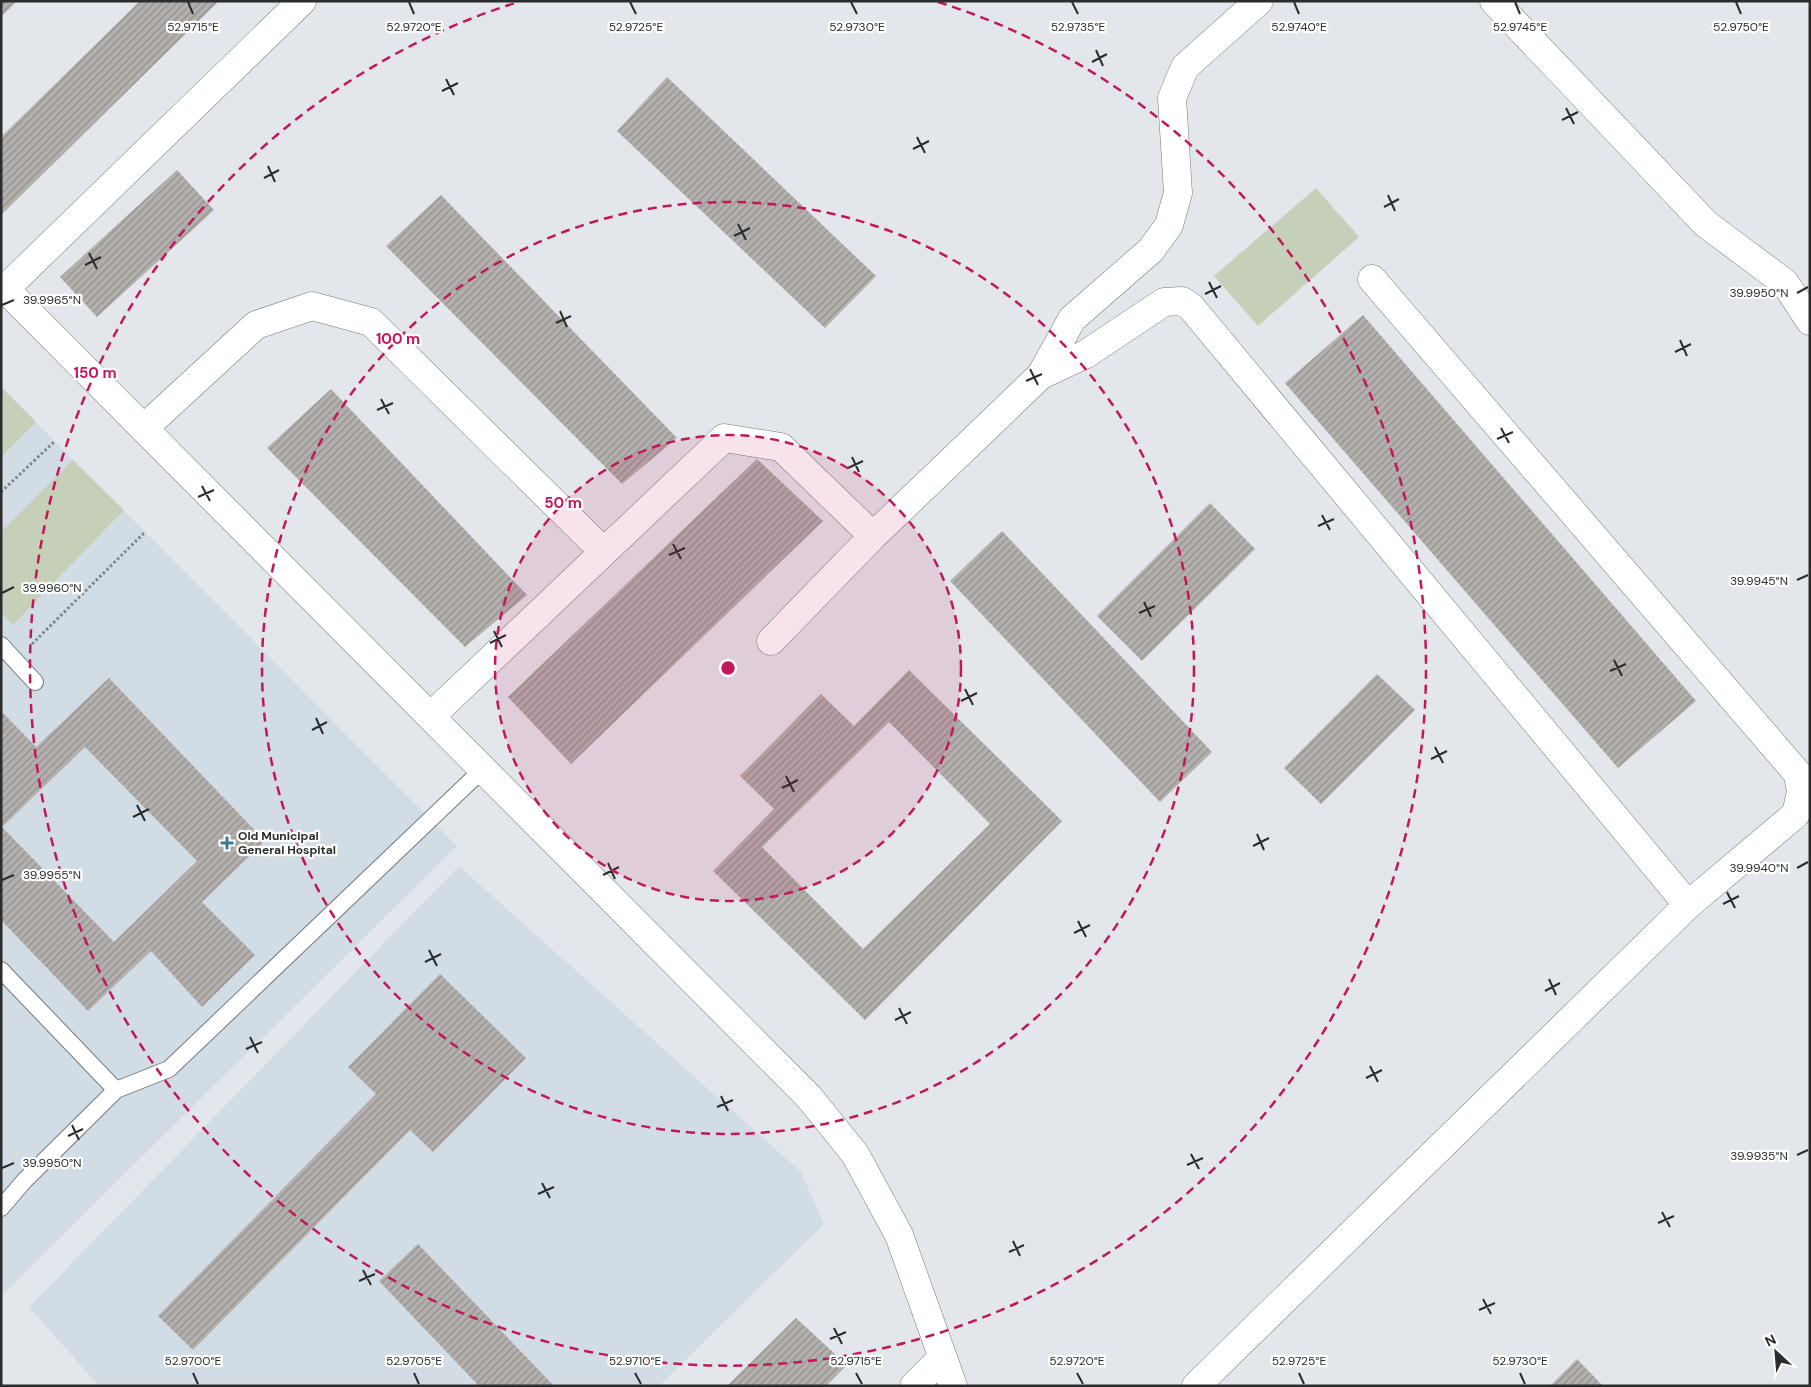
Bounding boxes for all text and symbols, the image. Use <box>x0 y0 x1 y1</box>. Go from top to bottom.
text: 52.9715°E <box>167 19 219 35</box>
text: 52.9720°E <box>386 19 442 35</box>
text: 52.9725°E <box>609 19 663 35</box>
text: 52.9730°E <box>829 19 885 35</box>
text: 52.9735°E <box>1051 19 1106 35</box>
text: 52.9740°E <box>1271 19 1327 35</box>
text: 52.9745°E <box>1493 19 1547 35</box>
text: 52.9750°E <box>1713 19 1769 35</box>
text: 39.9950°N <box>1730 285 1788 301</box>
text: 39.9965°N <box>23 292 81 308</box>
text: 100 m <box>376 329 420 349</box>
text: 150 m <box>74 363 117 383</box>
text: 50 m <box>544 493 582 513</box>
text: 39.9945°N <box>1730 573 1788 589</box>
text: 39.9960°N <box>22 580 82 596</box>
centre of rings <box>719 659 737 677</box>
place label: Old Municipal General Hospital <box>238 828 336 858</box>
marker: Old Municipal General Hospital <box>220 836 234 850</box>
text: 39.9940°N <box>1730 860 1788 876</box>
text: 39.9955°N <box>23 867 81 883</box>
text: 39.9935°N <box>1730 1148 1788 1164</box>
text: 39.9950°N <box>23 1155 81 1171</box>
north arrow <box>1751 1327 1801 1377</box>
text: N <box>1762 1330 1779 1351</box>
text: 52.9700°E <box>165 1353 222 1369</box>
text: 52.9705°E <box>386 1353 442 1369</box>
text: 52.9710°E <box>609 1353 662 1369</box>
text: 52.9715°E <box>830 1353 882 1369</box>
text: 52.9720°E <box>1049 1353 1105 1369</box>
text: 52.9725°E <box>1272 1353 1326 1369</box>
text: 52.9730°E <box>1492 1353 1548 1369</box>

